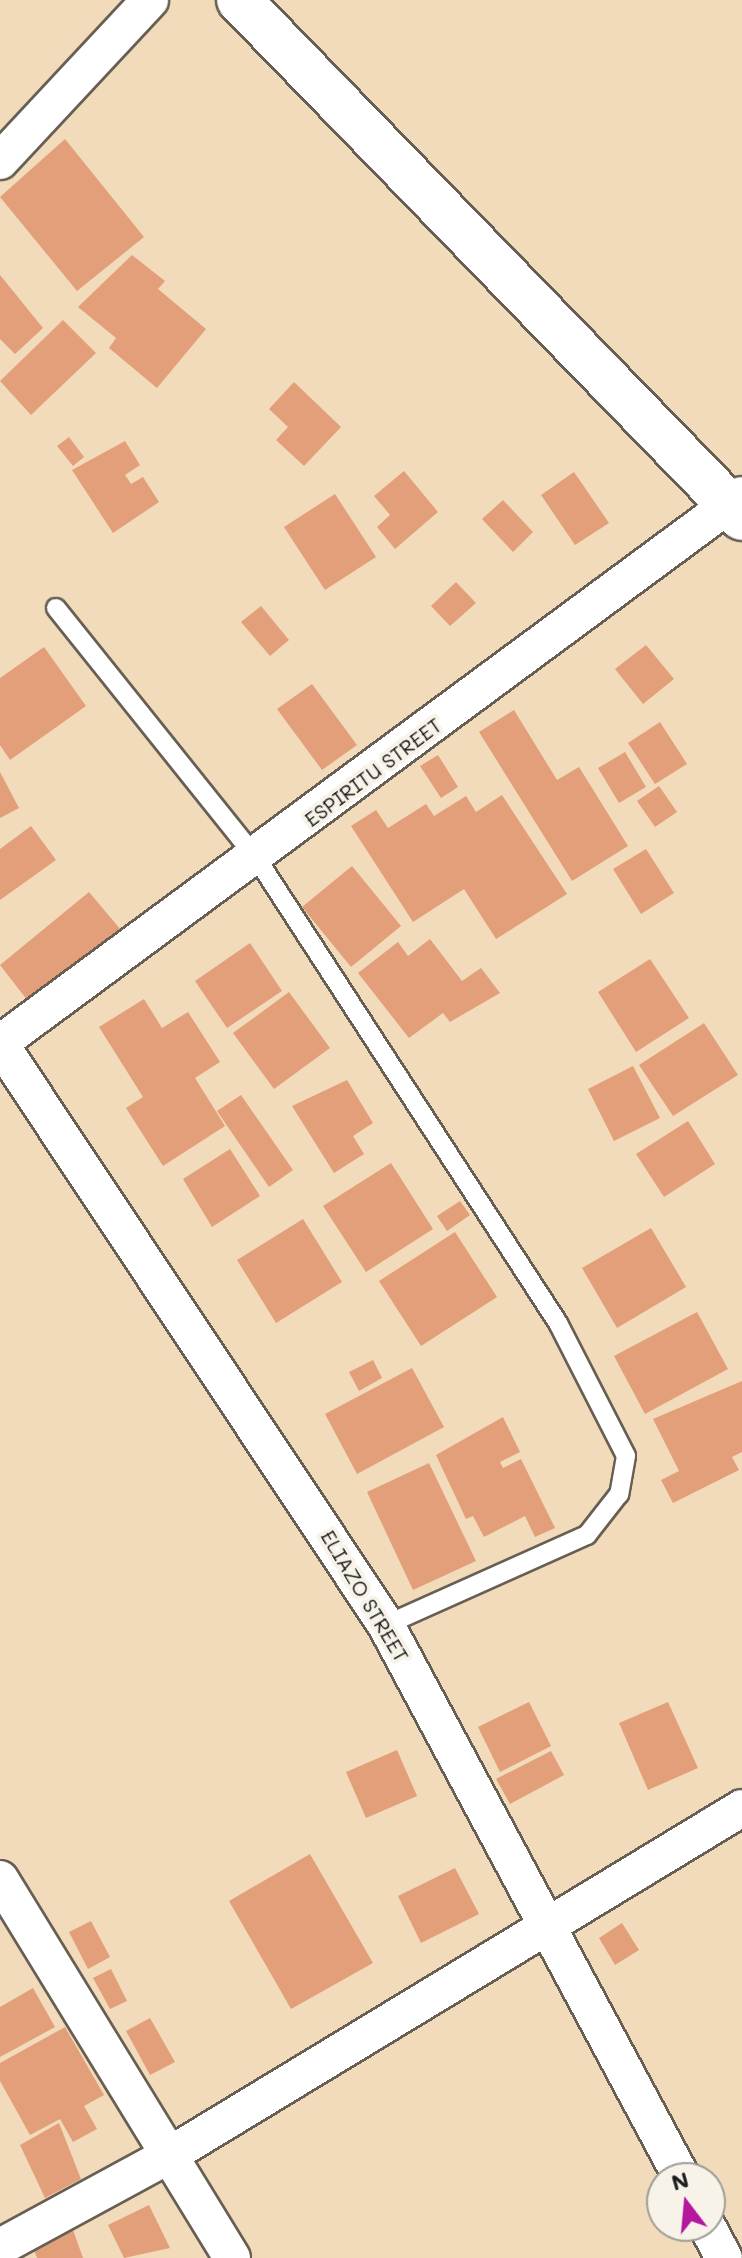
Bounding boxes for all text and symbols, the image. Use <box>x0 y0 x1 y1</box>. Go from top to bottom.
street label: ESPIRITU STREET <box>300 713 446 831</box>
street label: ELIAZO STREET <box>316 1526 414 1666</box>
north arrow <box>646 2162 726 2242</box>
text: N <box>668 2164 692 2197</box>

